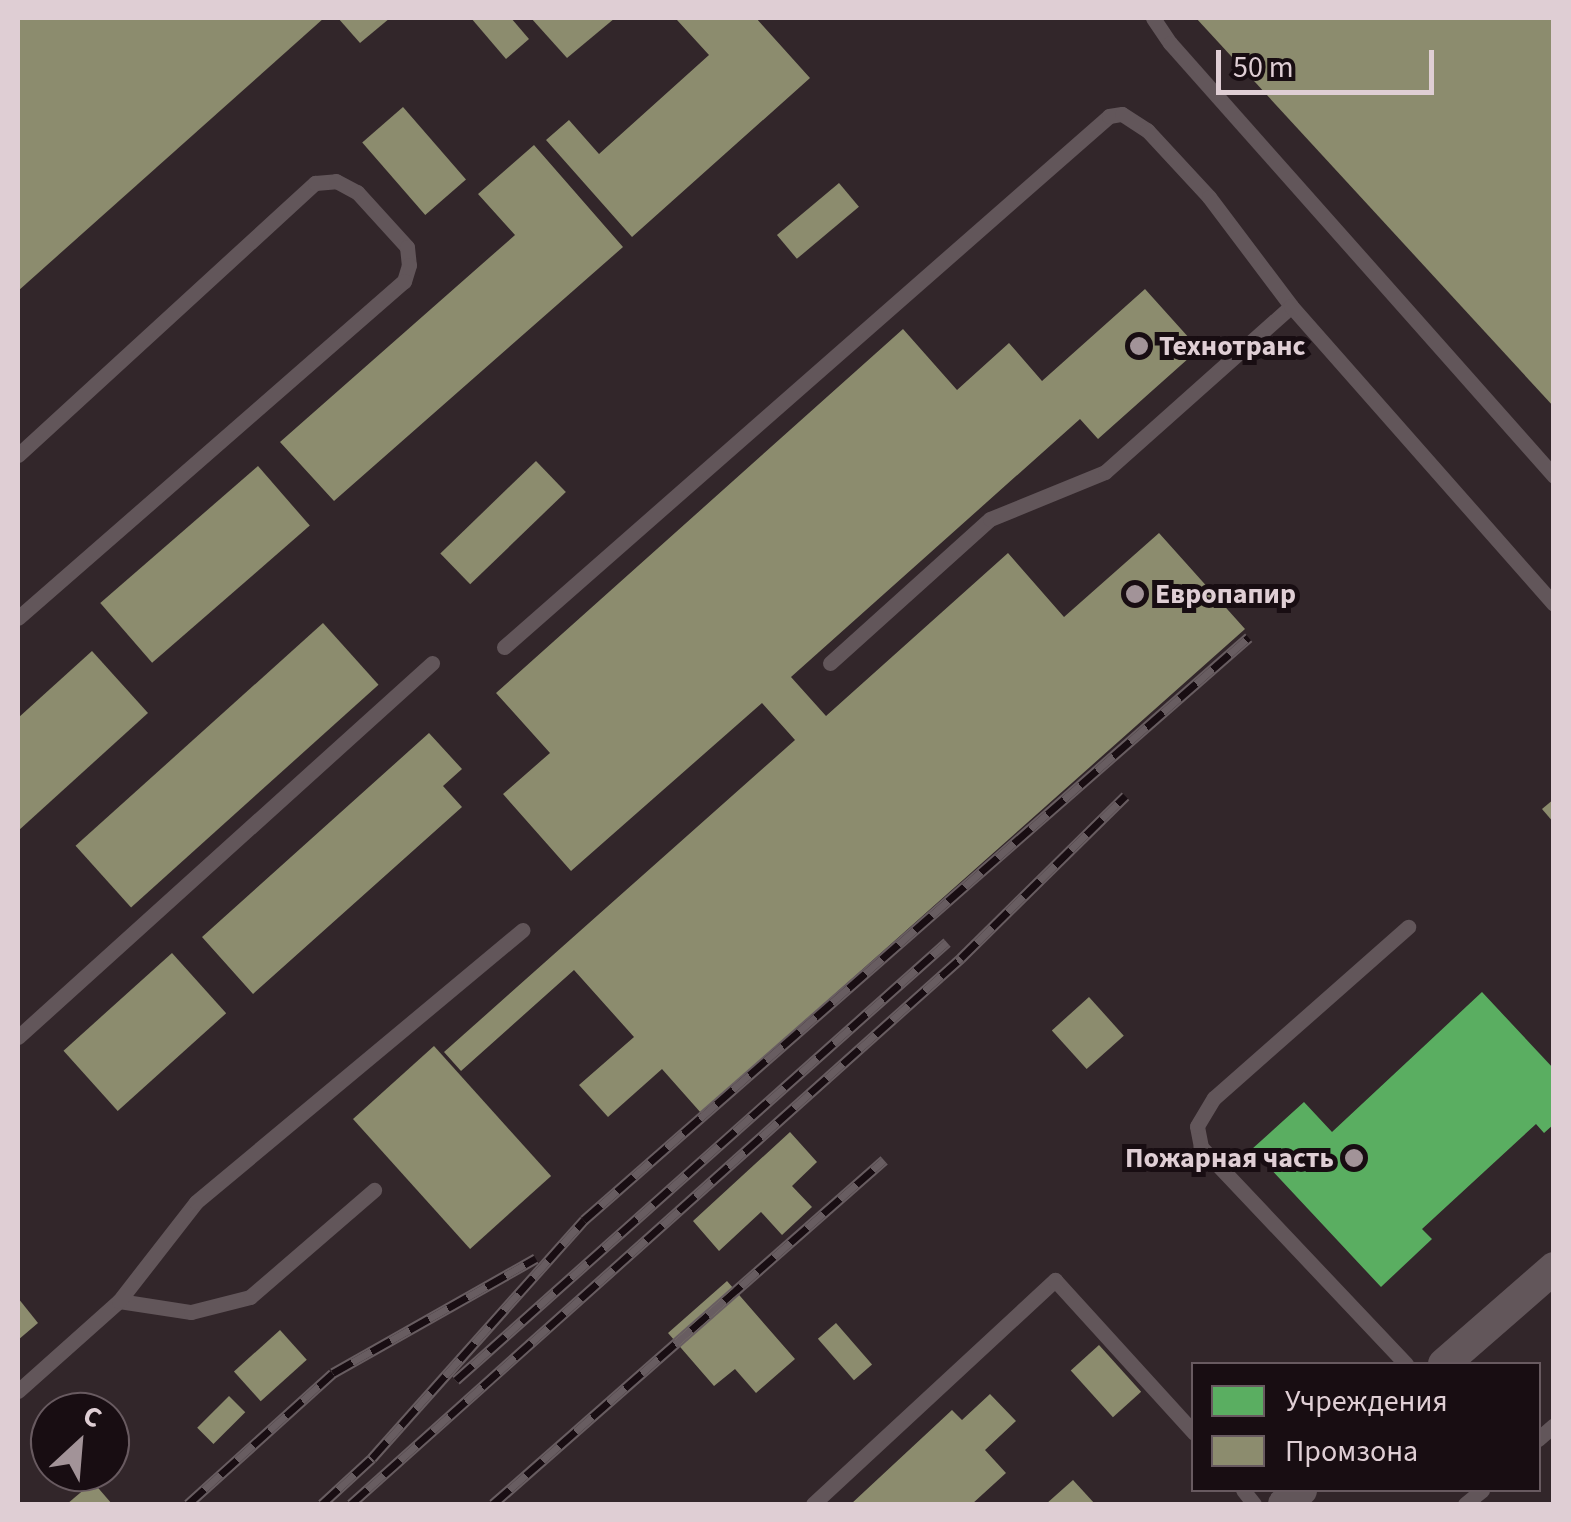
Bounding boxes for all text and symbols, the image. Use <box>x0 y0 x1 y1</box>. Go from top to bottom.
scale bar <box>1221 30 1438 92</box>
text: 50 m <box>1233 46 1294 89</box>
place label: Технотранс <box>1159 329 1306 363</box>
marker: Технотранс <box>1128 335 1150 357</box>
place label: Европапир <box>1155 577 1296 611</box>
marker: Европапир <box>1124 583 1146 605</box>
place label: Пожарная часть <box>1125 1141 1334 1175</box>
marker: Пожарная часть <box>1343 1147 1365 1169</box>
legend <box>1191 1362 1541 1492</box>
text: Учреждения <box>1285 1380 1448 1423</box>
north arrow <box>30 1392 130 1492</box>
text: С <box>76 1395 108 1438</box>
text: Промзона <box>1285 1430 1418 1473</box>

